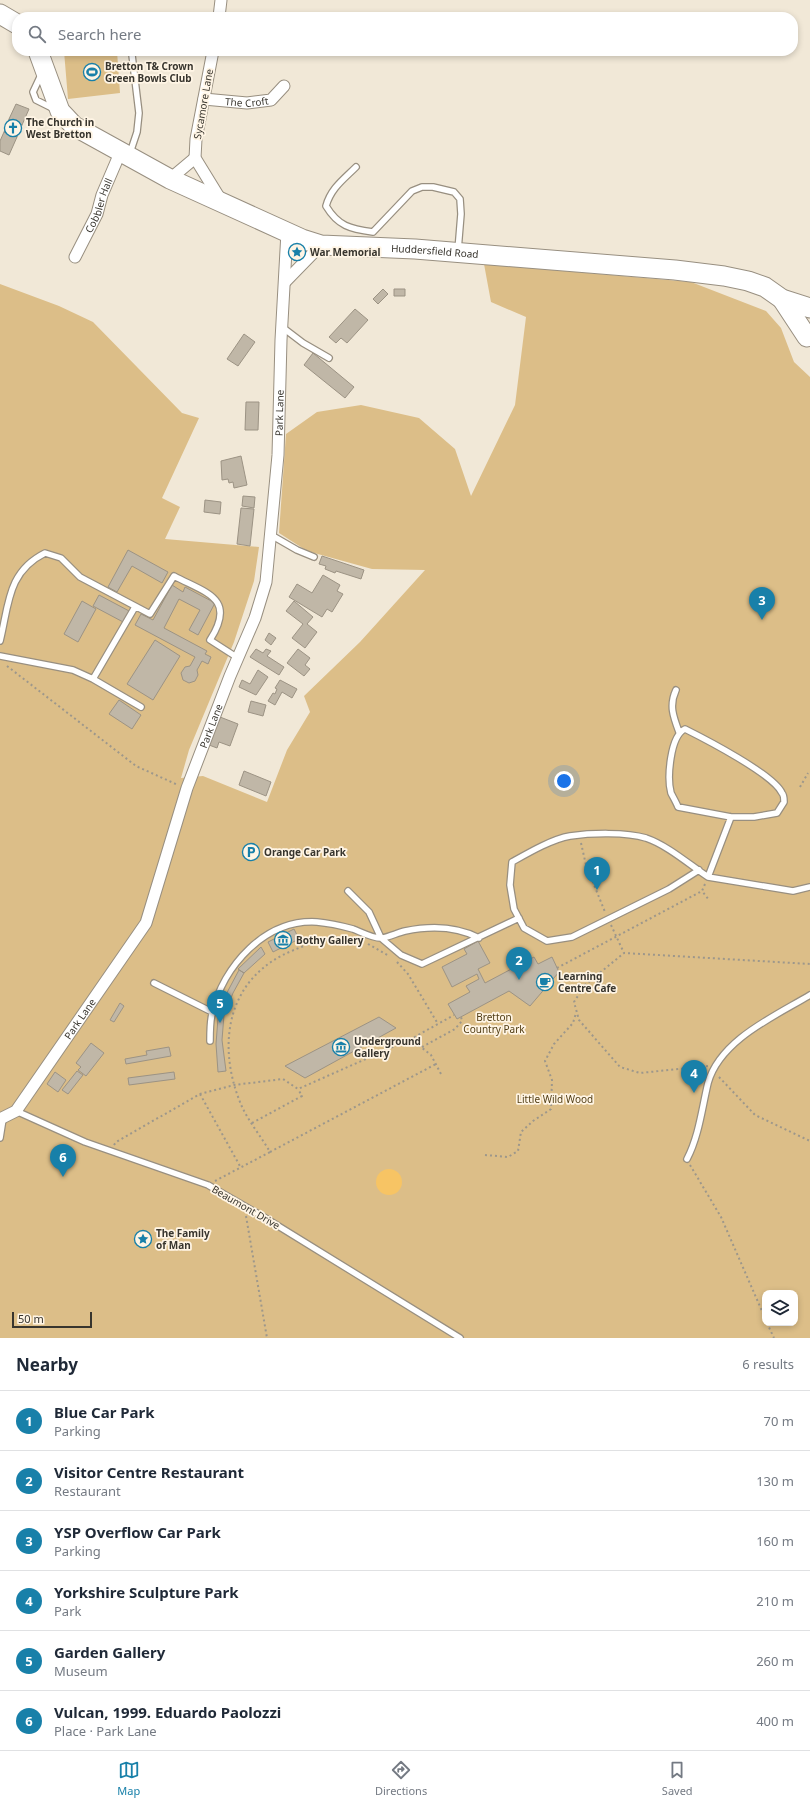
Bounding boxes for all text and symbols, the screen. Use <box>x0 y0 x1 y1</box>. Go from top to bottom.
search box <box>12 12 798 56</box>
icon: search <box>26 23 48 45</box>
text: Search here <box>58 24 141 44</box>
place label: Bretton T& Crown Green Bowls Club <box>105 59 193 85</box>
sports icon: Bretton T& Crown Green Bowls Club <box>82 62 102 82</box>
street label: Sycamore Lane <box>190 67 216 140</box>
street label: The Croft <box>225 93 270 110</box>
place label: The Church in West Bretton <box>26 115 94 141</box>
church icon: The Church in West Bretton <box>3 118 23 138</box>
street label: Cobbler Hall <box>82 176 116 235</box>
street label: Huddersfield Road <box>391 241 479 261</box>
place icon: War Memorial <box>287 242 307 262</box>
place label: War Memorial <box>310 245 380 259</box>
street label: Park Lane <box>271 389 287 436</box>
pin: 3 <box>749 587 775 620</box>
street label: Park Lane <box>196 701 226 750</box>
your location <box>554 771 574 791</box>
parking icon: Orange Car Park <box>241 842 261 862</box>
place label: Orange Car Park <box>264 845 347 859</box>
pin: 1 <box>584 857 610 890</box>
museum icon: Bothy Gallery <box>273 930 293 950</box>
place label: Bothy Gallery <box>296 933 364 947</box>
pin: 2 <box>506 947 532 980</box>
place label: Learning Centre Cafe <box>558 969 616 995</box>
cafe icon: Learning Centre Cafe <box>535 972 555 992</box>
pin: 5 <box>207 990 233 1023</box>
street label: Park Lane <box>61 995 99 1042</box>
park label: Bretton Country Park <box>463 1010 525 1036</box>
place label: Underground Gallery <box>354 1034 421 1060</box>
museum icon: Underground Gallery <box>331 1037 351 1057</box>
pin: 4 <box>681 1060 707 1093</box>
park label: Little Wild Wood <box>517 1092 593 1106</box>
pin: 6 <box>50 1144 76 1177</box>
street label: Beaumont Drive <box>209 1182 283 1232</box>
place label: The Family of Man <box>156 1226 210 1252</box>
place icon: The Family of Man <box>133 1229 153 1249</box>
map controls <box>762 1290 798 1326</box>
button: layers <box>762 1290 798 1326</box>
scale bar <box>12 1310 92 1329</box>
text: 50 m <box>18 1311 44 1326</box>
text: Nearby <box>16 1353 78 1376</box>
text: 6 results <box>742 1355 794 1373</box>
text: Blue Car Park <box>54 1402 155 1422</box>
text: 1 <box>25 1412 33 1430</box>
text: 70 m <box>764 1412 794 1430</box>
text: Parking <box>54 1422 101 1440</box>
text: Visitor Centre Restaurant <box>54 1462 244 1482</box>
text: 2 <box>25 1472 33 1490</box>
text: 130 m <box>756 1472 794 1490</box>
text: Restaurant <box>54 1482 121 1500</box>
text: YSP Overflow Car Park <box>54 1522 221 1542</box>
text: 3 <box>25 1532 33 1550</box>
text: 160 m <box>756 1532 794 1550</box>
text: Parking <box>54 1542 101 1560</box>
text: Yorkshire Sculpture Park <box>54 1582 239 1602</box>
text: 4 <box>25 1592 33 1610</box>
text: 210 m <box>756 1592 794 1610</box>
text: Park <box>54 1602 81 1620</box>
text: Garden Gallery <box>54 1642 165 1662</box>
text: 5 <box>25 1652 33 1670</box>
text: 260 m <box>756 1652 794 1670</box>
text: Museum <box>54 1662 108 1680</box>
text: Vulcan, 1999. Eduardo Paolozzi <box>54 1702 281 1722</box>
text: 6 <box>25 1712 33 1730</box>
text: 400 m <box>756 1712 794 1730</box>
text: Place · Park Lane <box>54 1722 157 1740</box>
tab: Map <box>117 1759 140 1798</box>
tab: Directions <box>375 1759 427 1798</box>
tab: Saved <box>662 1759 693 1798</box>

